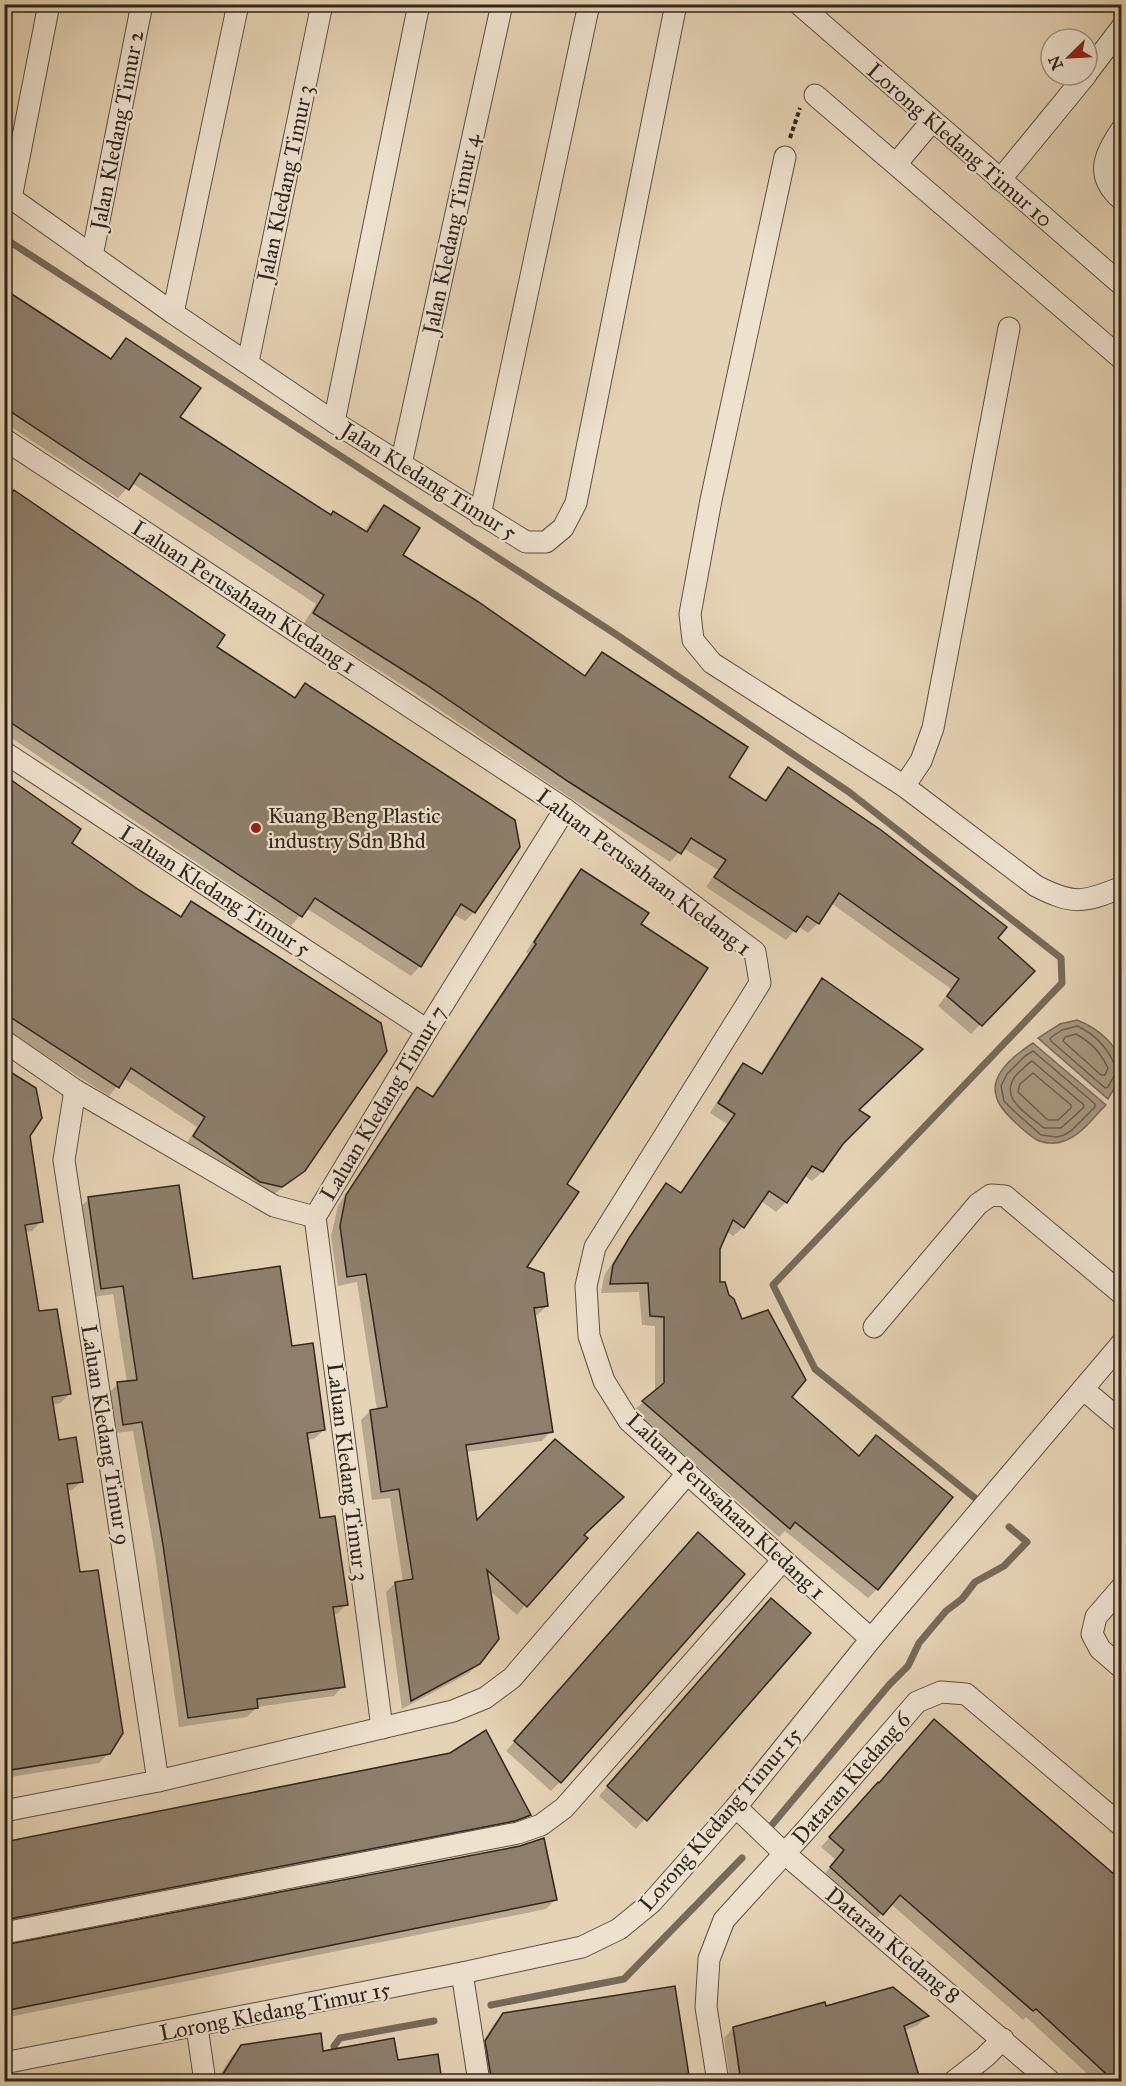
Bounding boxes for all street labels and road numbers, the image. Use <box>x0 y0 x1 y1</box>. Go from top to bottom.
street label: Jalan Kledang Timur 2 <box>84 28 150 234</box>
street label: Lorong Kledang Timur 10 <box>862 57 1058 233</box>
street label: Jalan Kledang Timur 3 <box>251 82 319 286</box>
street label: Jalan Kledang Timur 4 <box>416 131 486 338</box>
street label: Jalan Kledang Timur 5 <box>335 415 522 546</box>
street label: Laluan Perusahaan Kledang 1 <box>127 514 361 680</box>
street label: Laluan Perusahaan Kledang 1 <box>531 782 757 962</box>
street label: Laluan Kledang Timur 5 <box>115 819 315 963</box>
street label: Laluan Kledang Timur 7 <box>314 1001 452 1205</box>
street label: Laluan Kledang Timur 9 <box>75 1323 137 1547</box>
street label: Laluan Kledang Timur 3 <box>321 1361 375 1583</box>
street label: Laluan Perusahaan Kledang 1 <box>621 1407 831 1605</box>
street label: Dataran Kledang 6 <box>786 1706 916 1850</box>
street label: Lorong Kledang Timur 15 <box>633 1722 807 1916</box>
street label: Dataran Kledang 8 <box>820 1881 966 2009</box>
street label: Lorong Kledang Timur 15 <box>157 1975 393 2047</box>

